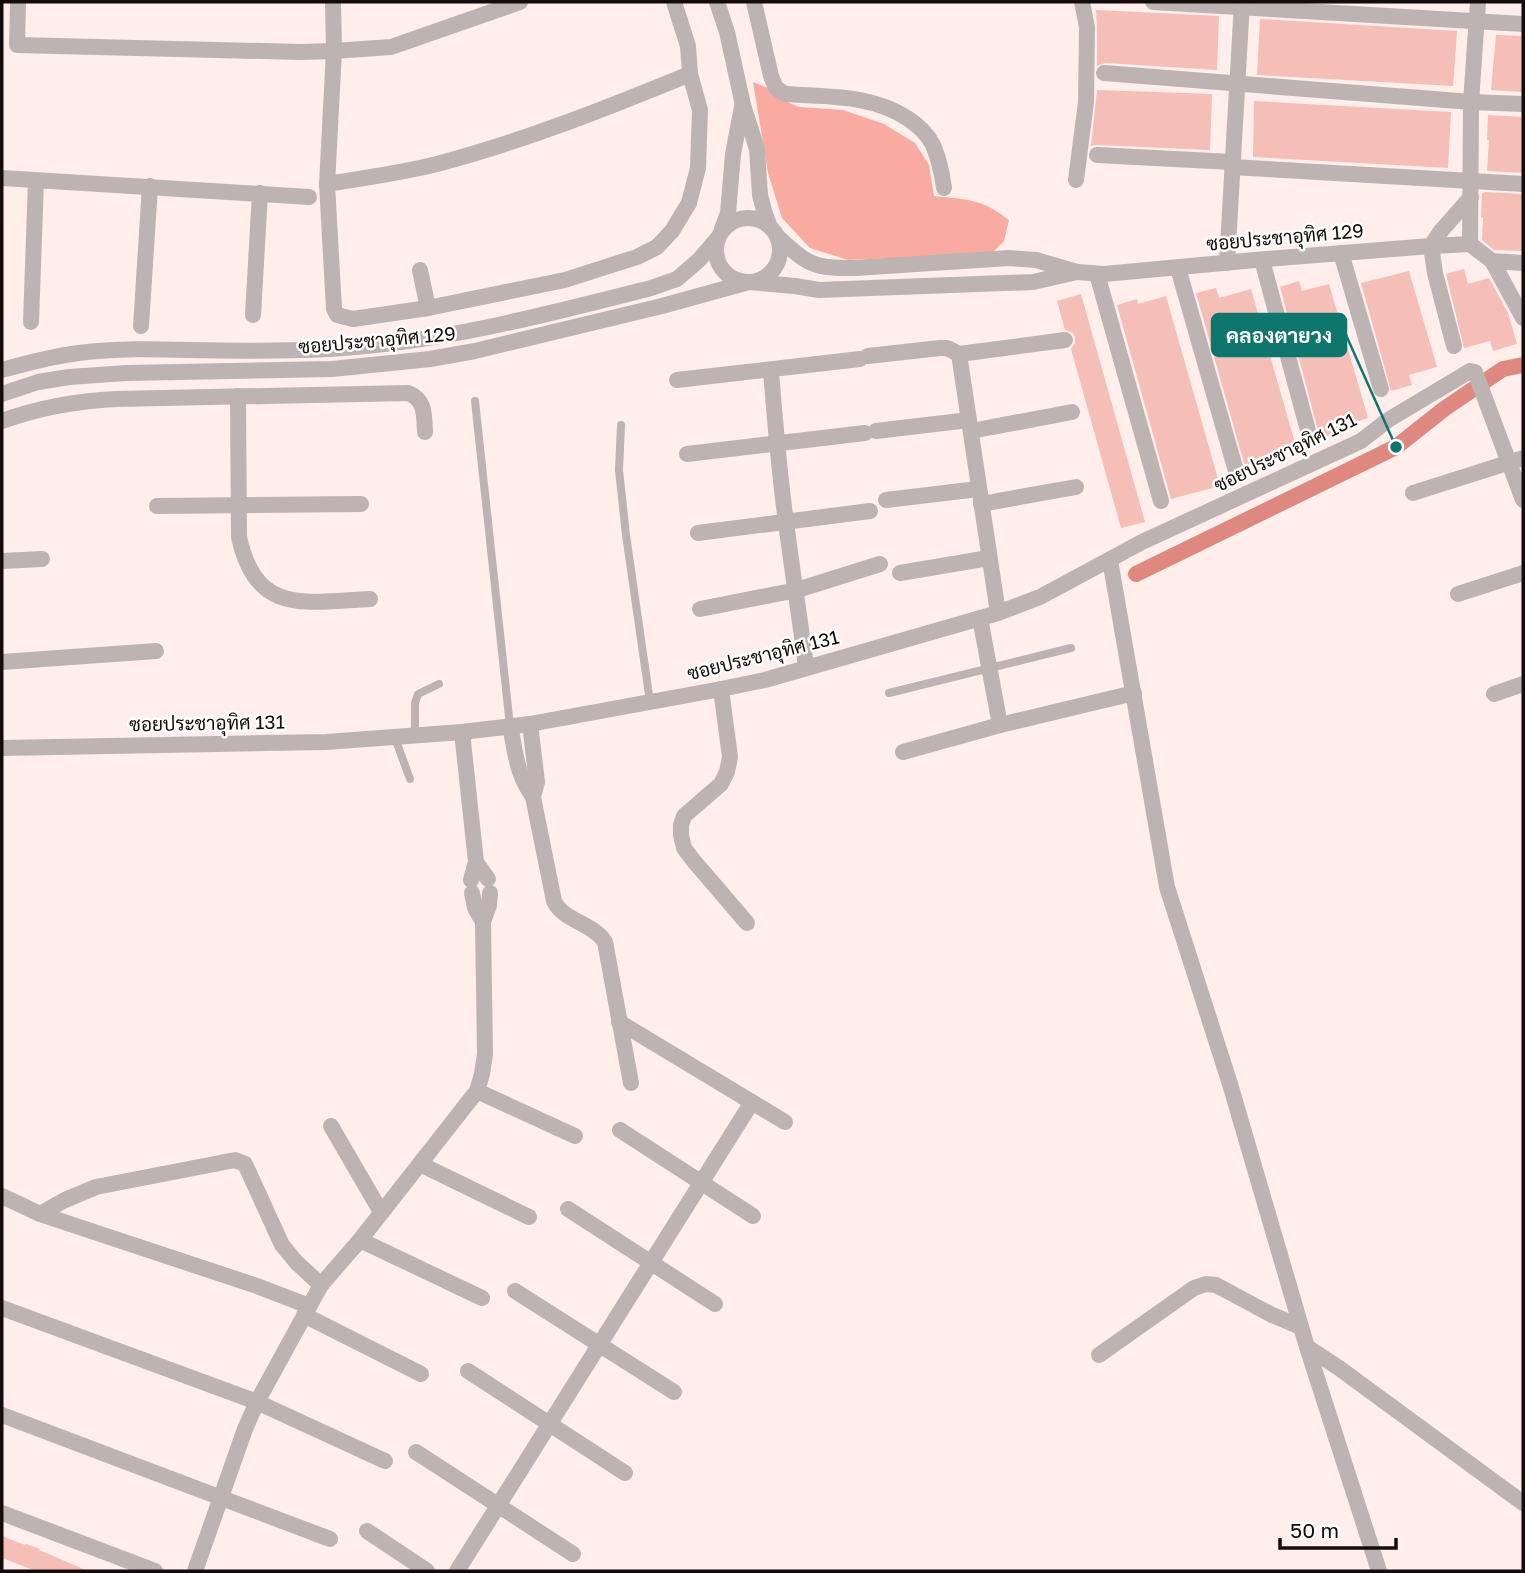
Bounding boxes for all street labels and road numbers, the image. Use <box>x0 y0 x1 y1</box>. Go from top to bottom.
street label: ซอยประชาอุทิศ 129 <box>1205 218 1365 257</box>
street label: ซอยประชาอุทิศ 129 <box>297 321 457 360</box>
street label: ซอยประชาอุทิศ 131 <box>1210 407 1361 498</box>
street label: ซอยประชาอุทิศ 131 <box>685 625 842 686</box>
street label: ซอยประชาอุทิศ 131 <box>129 710 285 737</box>

